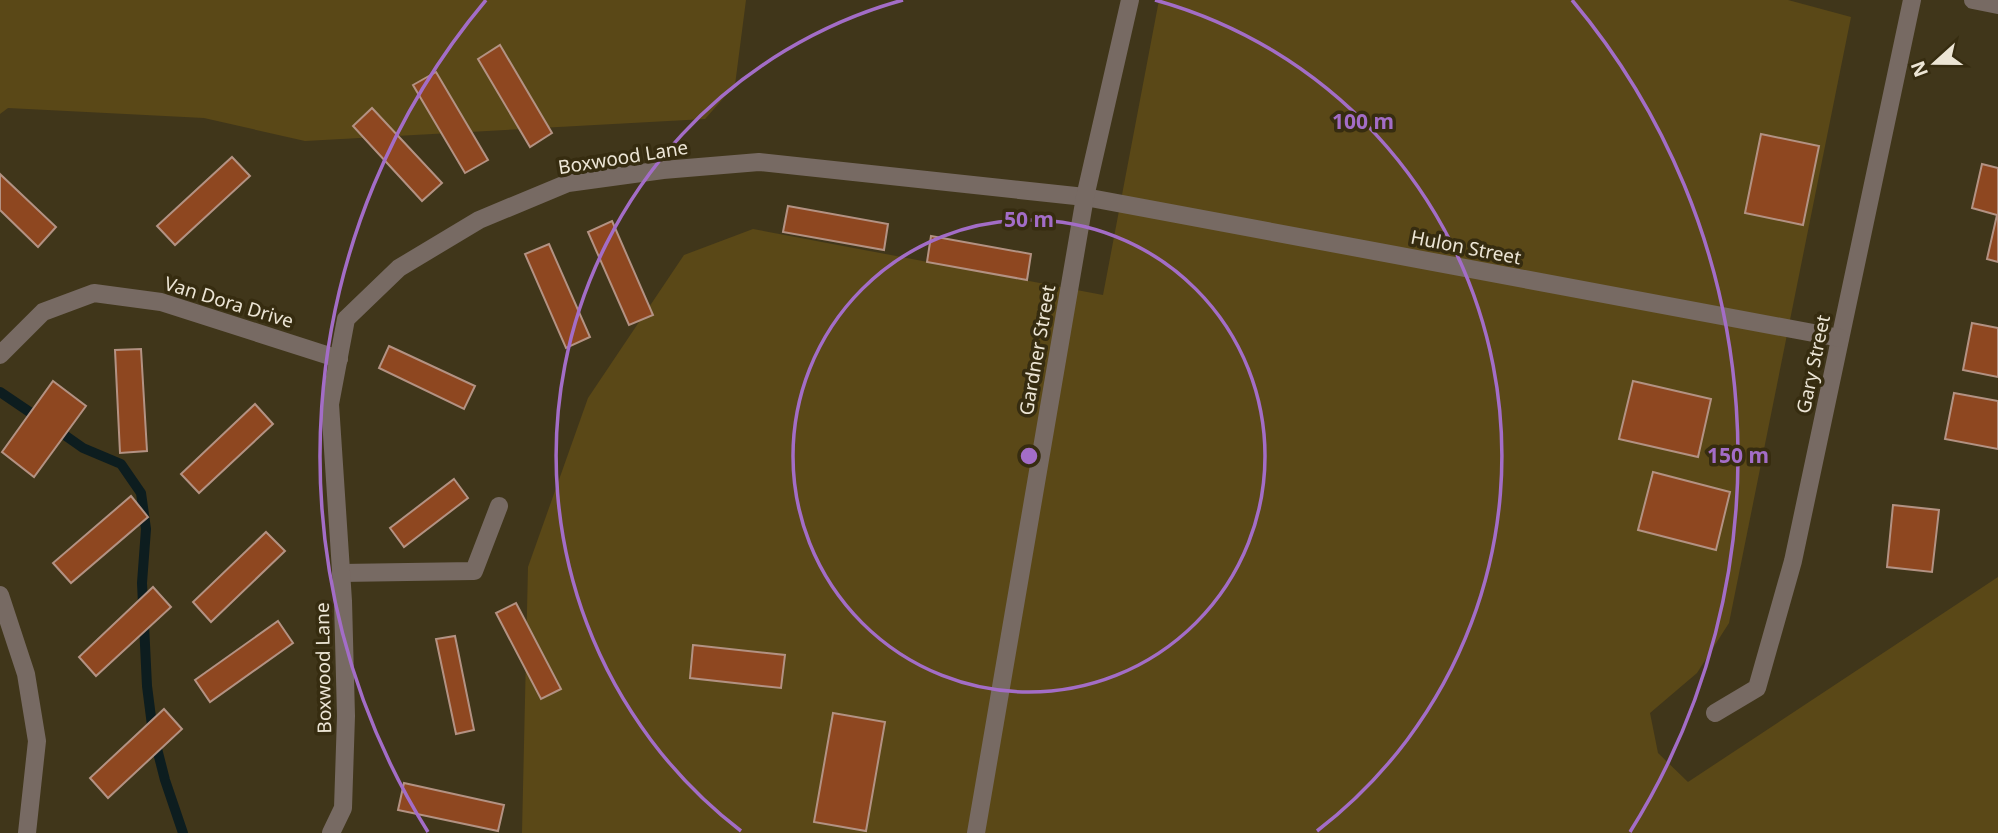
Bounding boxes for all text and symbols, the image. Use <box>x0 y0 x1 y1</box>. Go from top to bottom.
north arrow <box>1900 28 1970 98</box>
text: N <box>1904 57 1934 81</box>
text: 100 m <box>1332 107 1394 135</box>
street label: Boxwood Lane <box>556 134 690 180</box>
text: 50 m <box>1004 205 1054 233</box>
street label: Hulon Street <box>1409 224 1524 270</box>
street label: Van Dora Drive <box>161 270 297 334</box>
street label: Gardner Street <box>1013 283 1061 417</box>
street label: Gary Street <box>1790 312 1836 416</box>
text: 150 m <box>1707 441 1769 469</box>
centre of rings <box>1017 444 1041 468</box>
street label: Boxwood Lane <box>309 602 337 734</box>

